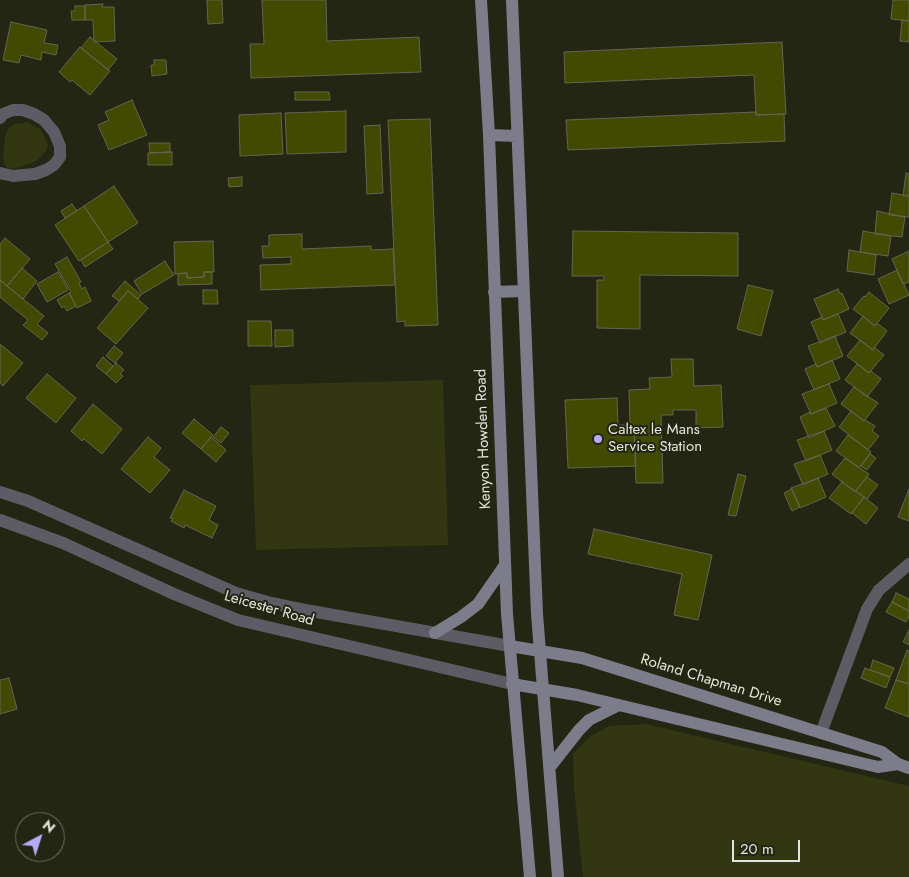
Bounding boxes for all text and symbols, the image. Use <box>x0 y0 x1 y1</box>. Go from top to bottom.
street label: Kenyon Howden Road <box>473 369 495 509</box>
place label: Caltex le Mans Service Station <box>608 421 702 456</box>
marker: Caltex le Mans Service Station <box>592 433 604 445</box>
street label: Leicester Road <box>222 588 316 630</box>
street label: Roland Chapman Drive <box>638 651 784 711</box>
north arrow <box>15 812 65 862</box>
text: N <box>38 815 60 838</box>
scale bar <box>734 830 802 862</box>
text: 20 m <box>740 838 774 860</box>

